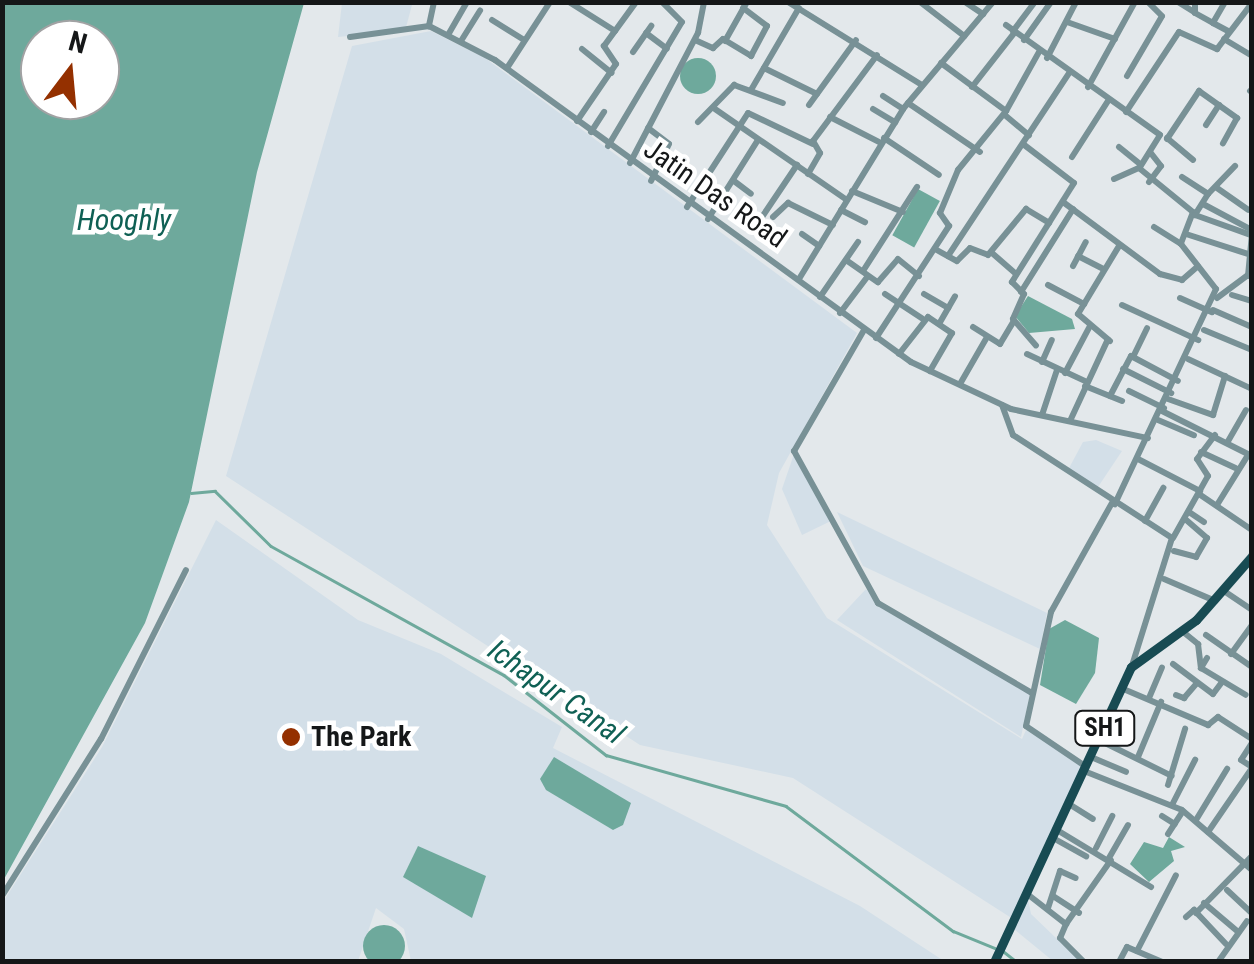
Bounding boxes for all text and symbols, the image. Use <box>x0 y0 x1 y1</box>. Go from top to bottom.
north arrow <box>20 20 120 120</box>
text: N <box>65 24 91 61</box>
street label: Jatin Das Road <box>637 133 793 255</box>
water label: Hooghly <box>77 202 171 238</box>
water label: Ichapur Canal <box>481 632 631 752</box>
road number: SH1 <box>1072 708 1138 748</box>
place label: The Park <box>311 720 411 754</box>
marker: The Park <box>280 726 302 748</box>

